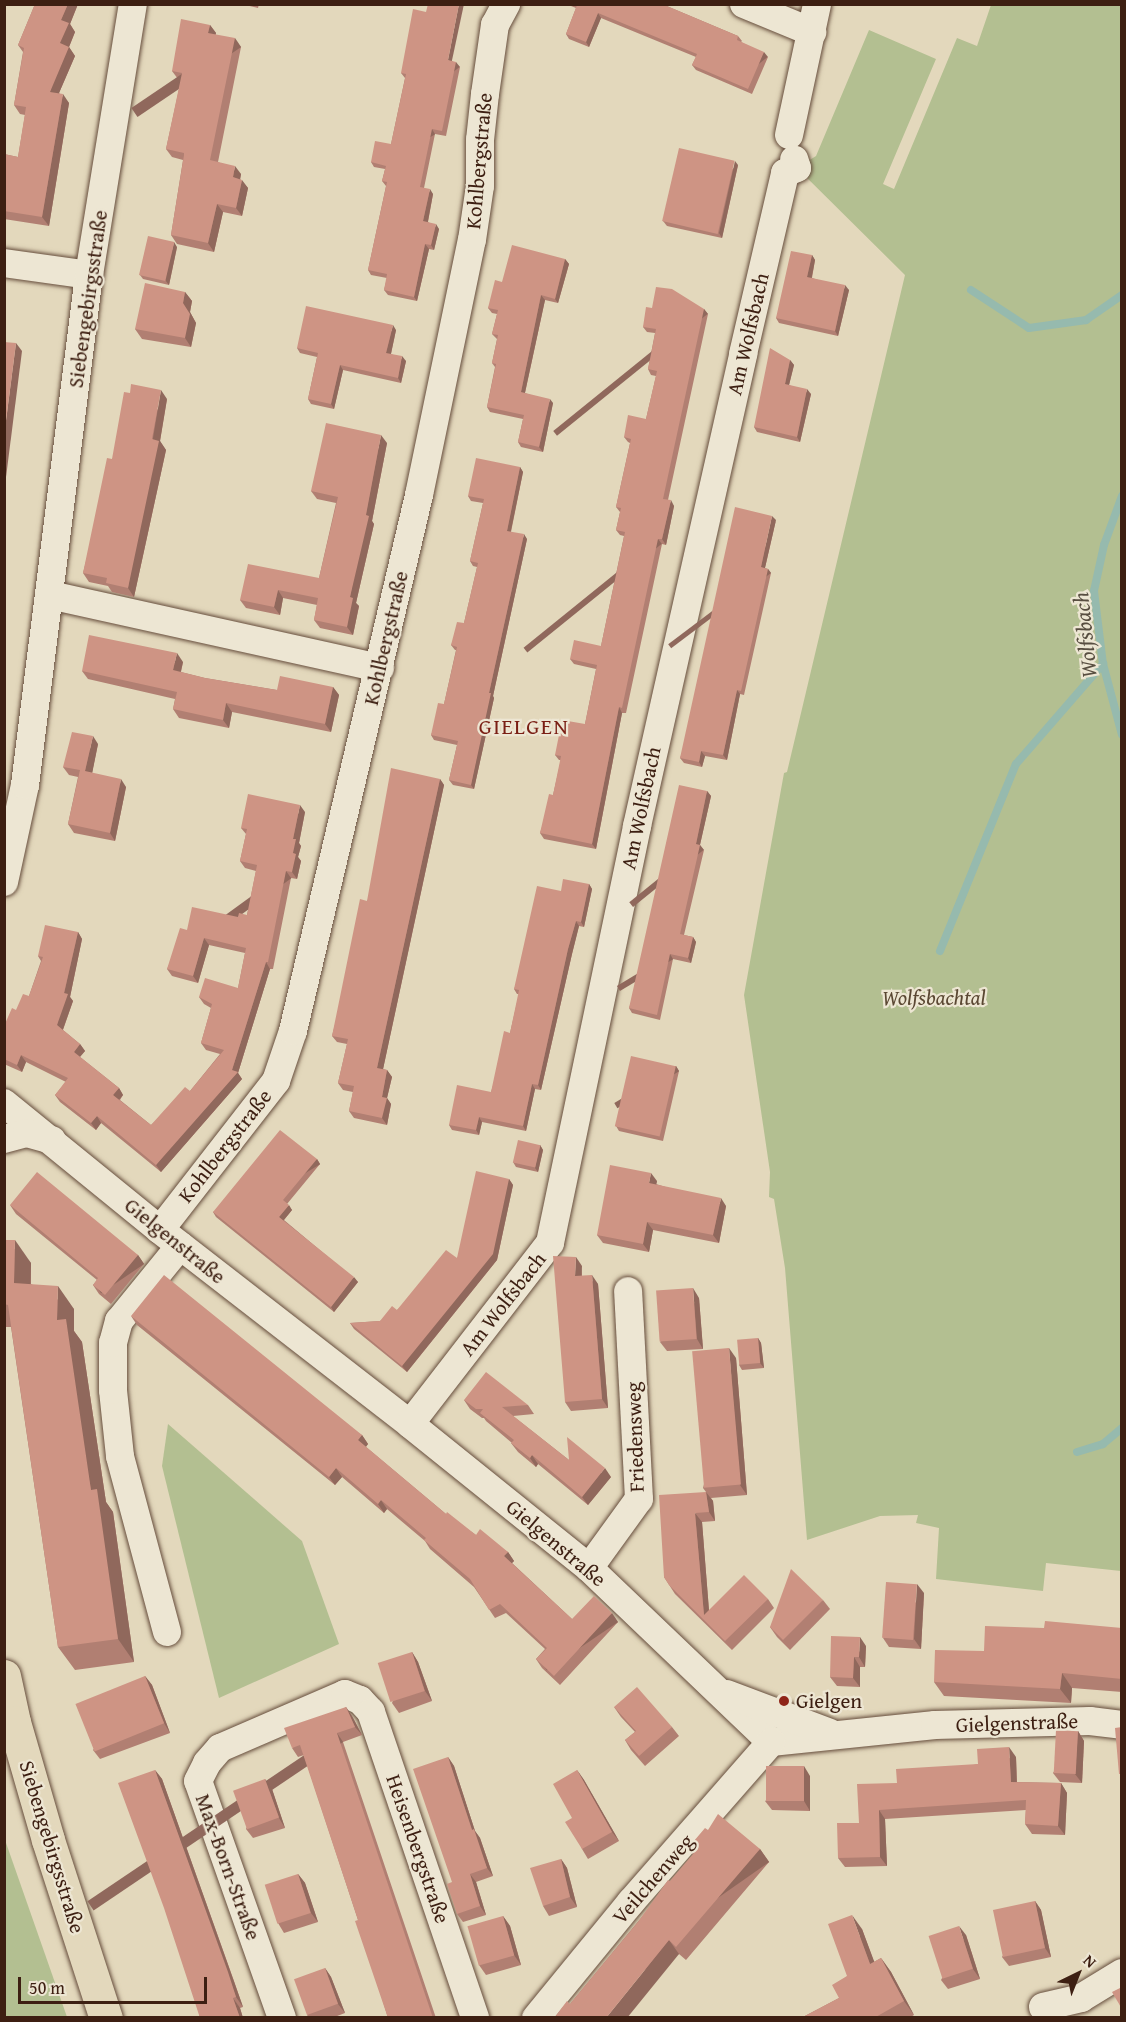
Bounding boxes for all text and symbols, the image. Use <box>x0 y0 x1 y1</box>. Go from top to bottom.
street label: Kohlbergstraße <box>460 92 498 230</box>
street label: Siebengebirgsstraße <box>63 208 113 390</box>
street label: Am Wolfsbach <box>722 270 774 398</box>
street label: Kohlbergstraße <box>358 568 414 708</box>
water label: Wolfsbach <box>1067 591 1103 679</box>
district label: GIELGEN <box>479 714 569 740</box>
street label: Am Wolfsbach <box>616 744 666 872</box>
park label: Wolfsbachtal <box>882 985 986 1011</box>
street label: Kohlbergstraße <box>173 1084 277 1208</box>
street label: Gielgenstraße <box>120 1193 230 1289</box>
street label: Am Wolfsbach <box>455 1247 551 1361</box>
street label: Friedensweg <box>620 1381 650 1493</box>
street label: Gielgenstraße <box>501 1494 611 1592</box>
place label: Gielgen <box>796 1688 862 1714</box>
marker: Gielgen <box>777 1694 791 1708</box>
street label: Gielgenstraße <box>955 1708 1079 1738</box>
street label: Siebengebirgsstraße <box>14 1758 90 1936</box>
street label: Heisenbergstraße <box>381 1771 455 1927</box>
street label: Max-Born-Straße <box>190 1791 266 1943</box>
street label: Veilchenweg <box>607 1829 699 1929</box>
north arrow <box>1048 1944 1108 2004</box>
text: N <box>1078 1948 1102 1973</box>
scale bar <box>21 1965 210 2003</box>
text: 50 m <box>29 1974 65 2001</box>

